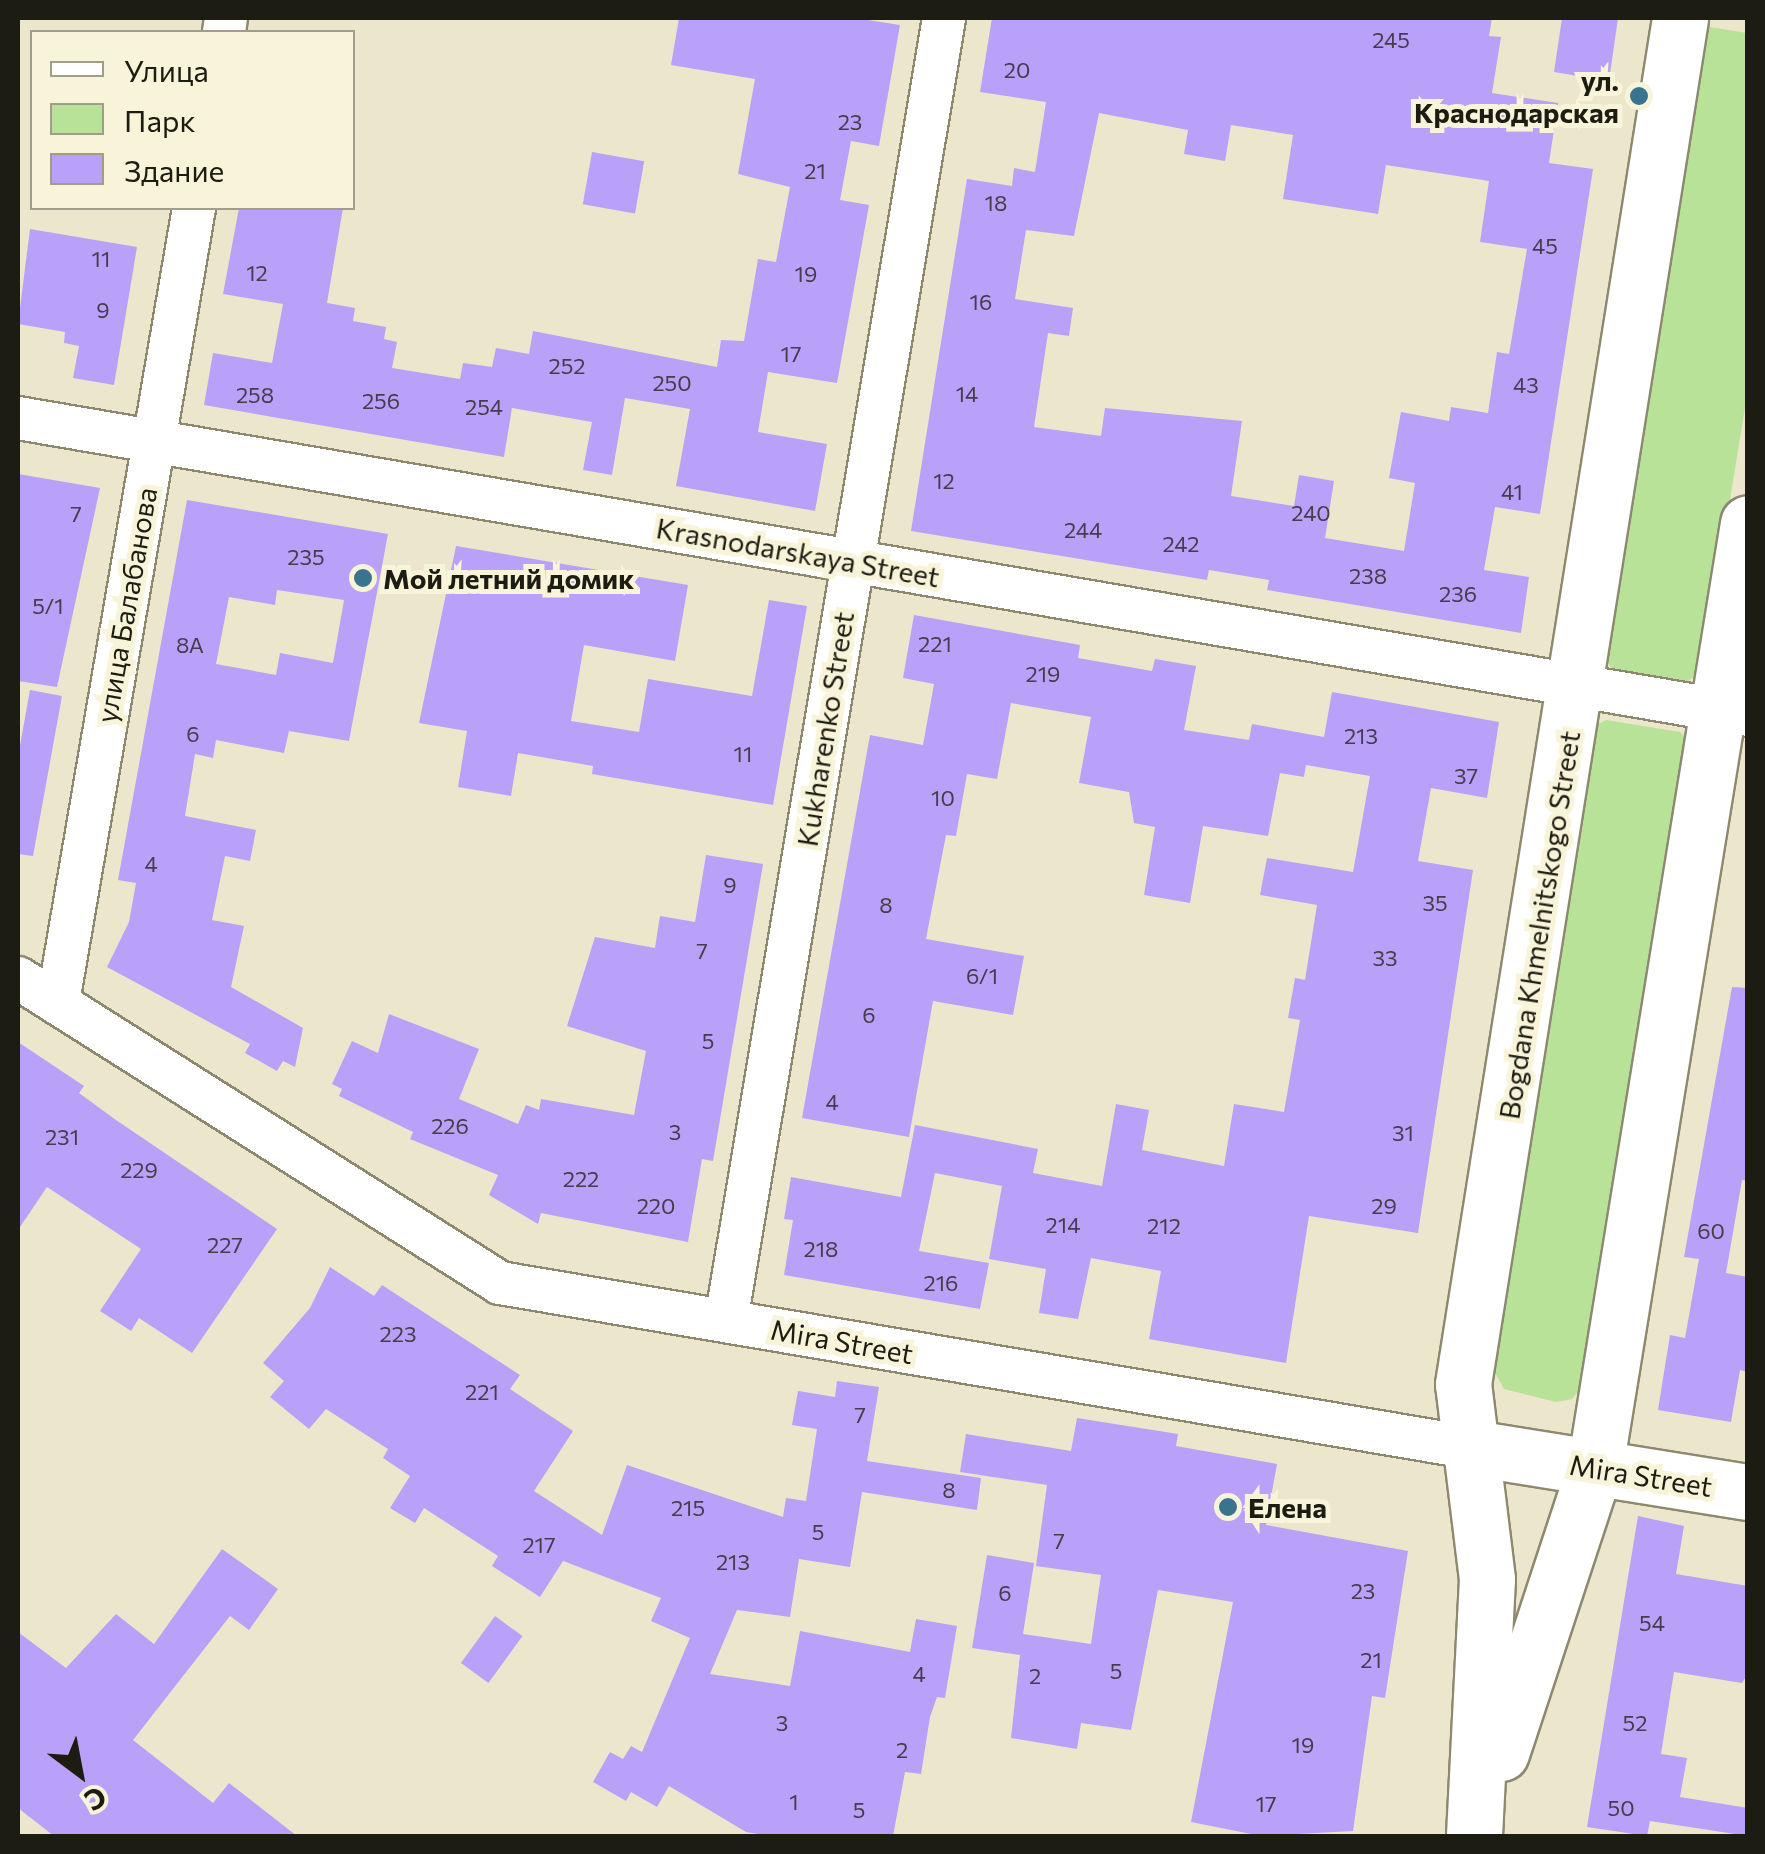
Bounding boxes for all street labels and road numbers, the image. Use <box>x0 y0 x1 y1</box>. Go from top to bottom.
street label: улица Балабанова <box>89 485 163 725</box>
street label: Krasnodarskaya Street <box>654 511 942 593</box>
street label: Kukharenko Street <box>790 609 860 849</box>
street label: Bogdana Khmelnitskogo Street <box>1492 728 1586 1122</box>
street label: Mira Street <box>768 1312 916 1370</box>
street label: Mira Street <box>1567 1447 1715 1503</box>

